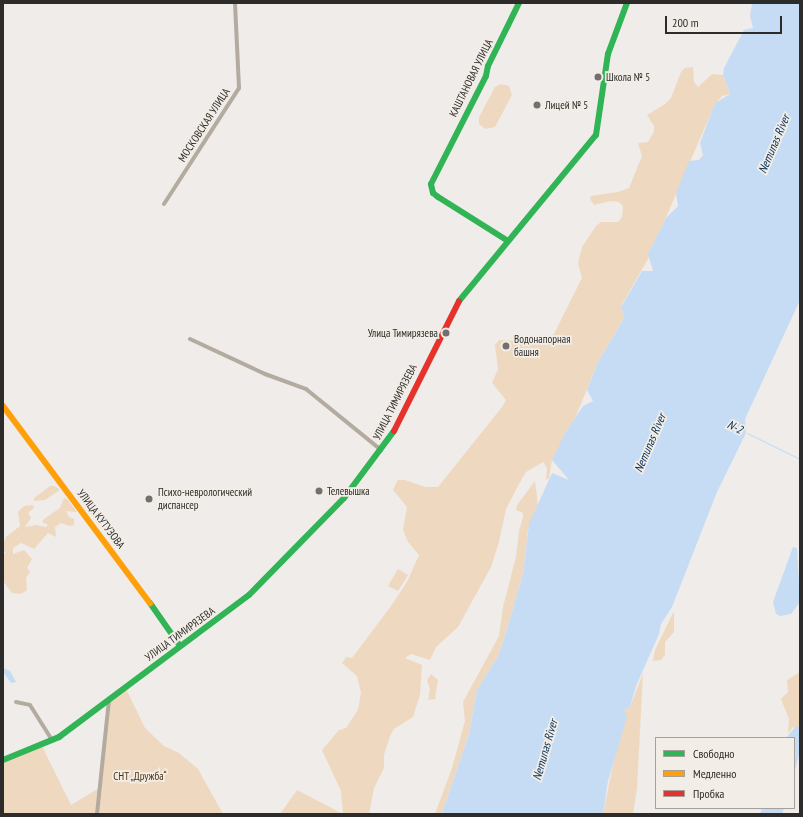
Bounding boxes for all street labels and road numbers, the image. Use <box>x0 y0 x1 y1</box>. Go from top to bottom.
street label: КАШТАНОВАЯ УЛИЦА <box>446 37 496 119</box>
street label: МОСКОВСКАЯ УЛИЦА <box>175 86 233 164</box>
street label: УЛИЦА ТИМИРЯЗЕВА <box>370 362 420 442</box>
street label: УЛИЦА КУТУЗОВА <box>74 487 128 551</box>
street label: УЛИЦА ТИМИРЯЗЕВА <box>142 604 218 664</box>

